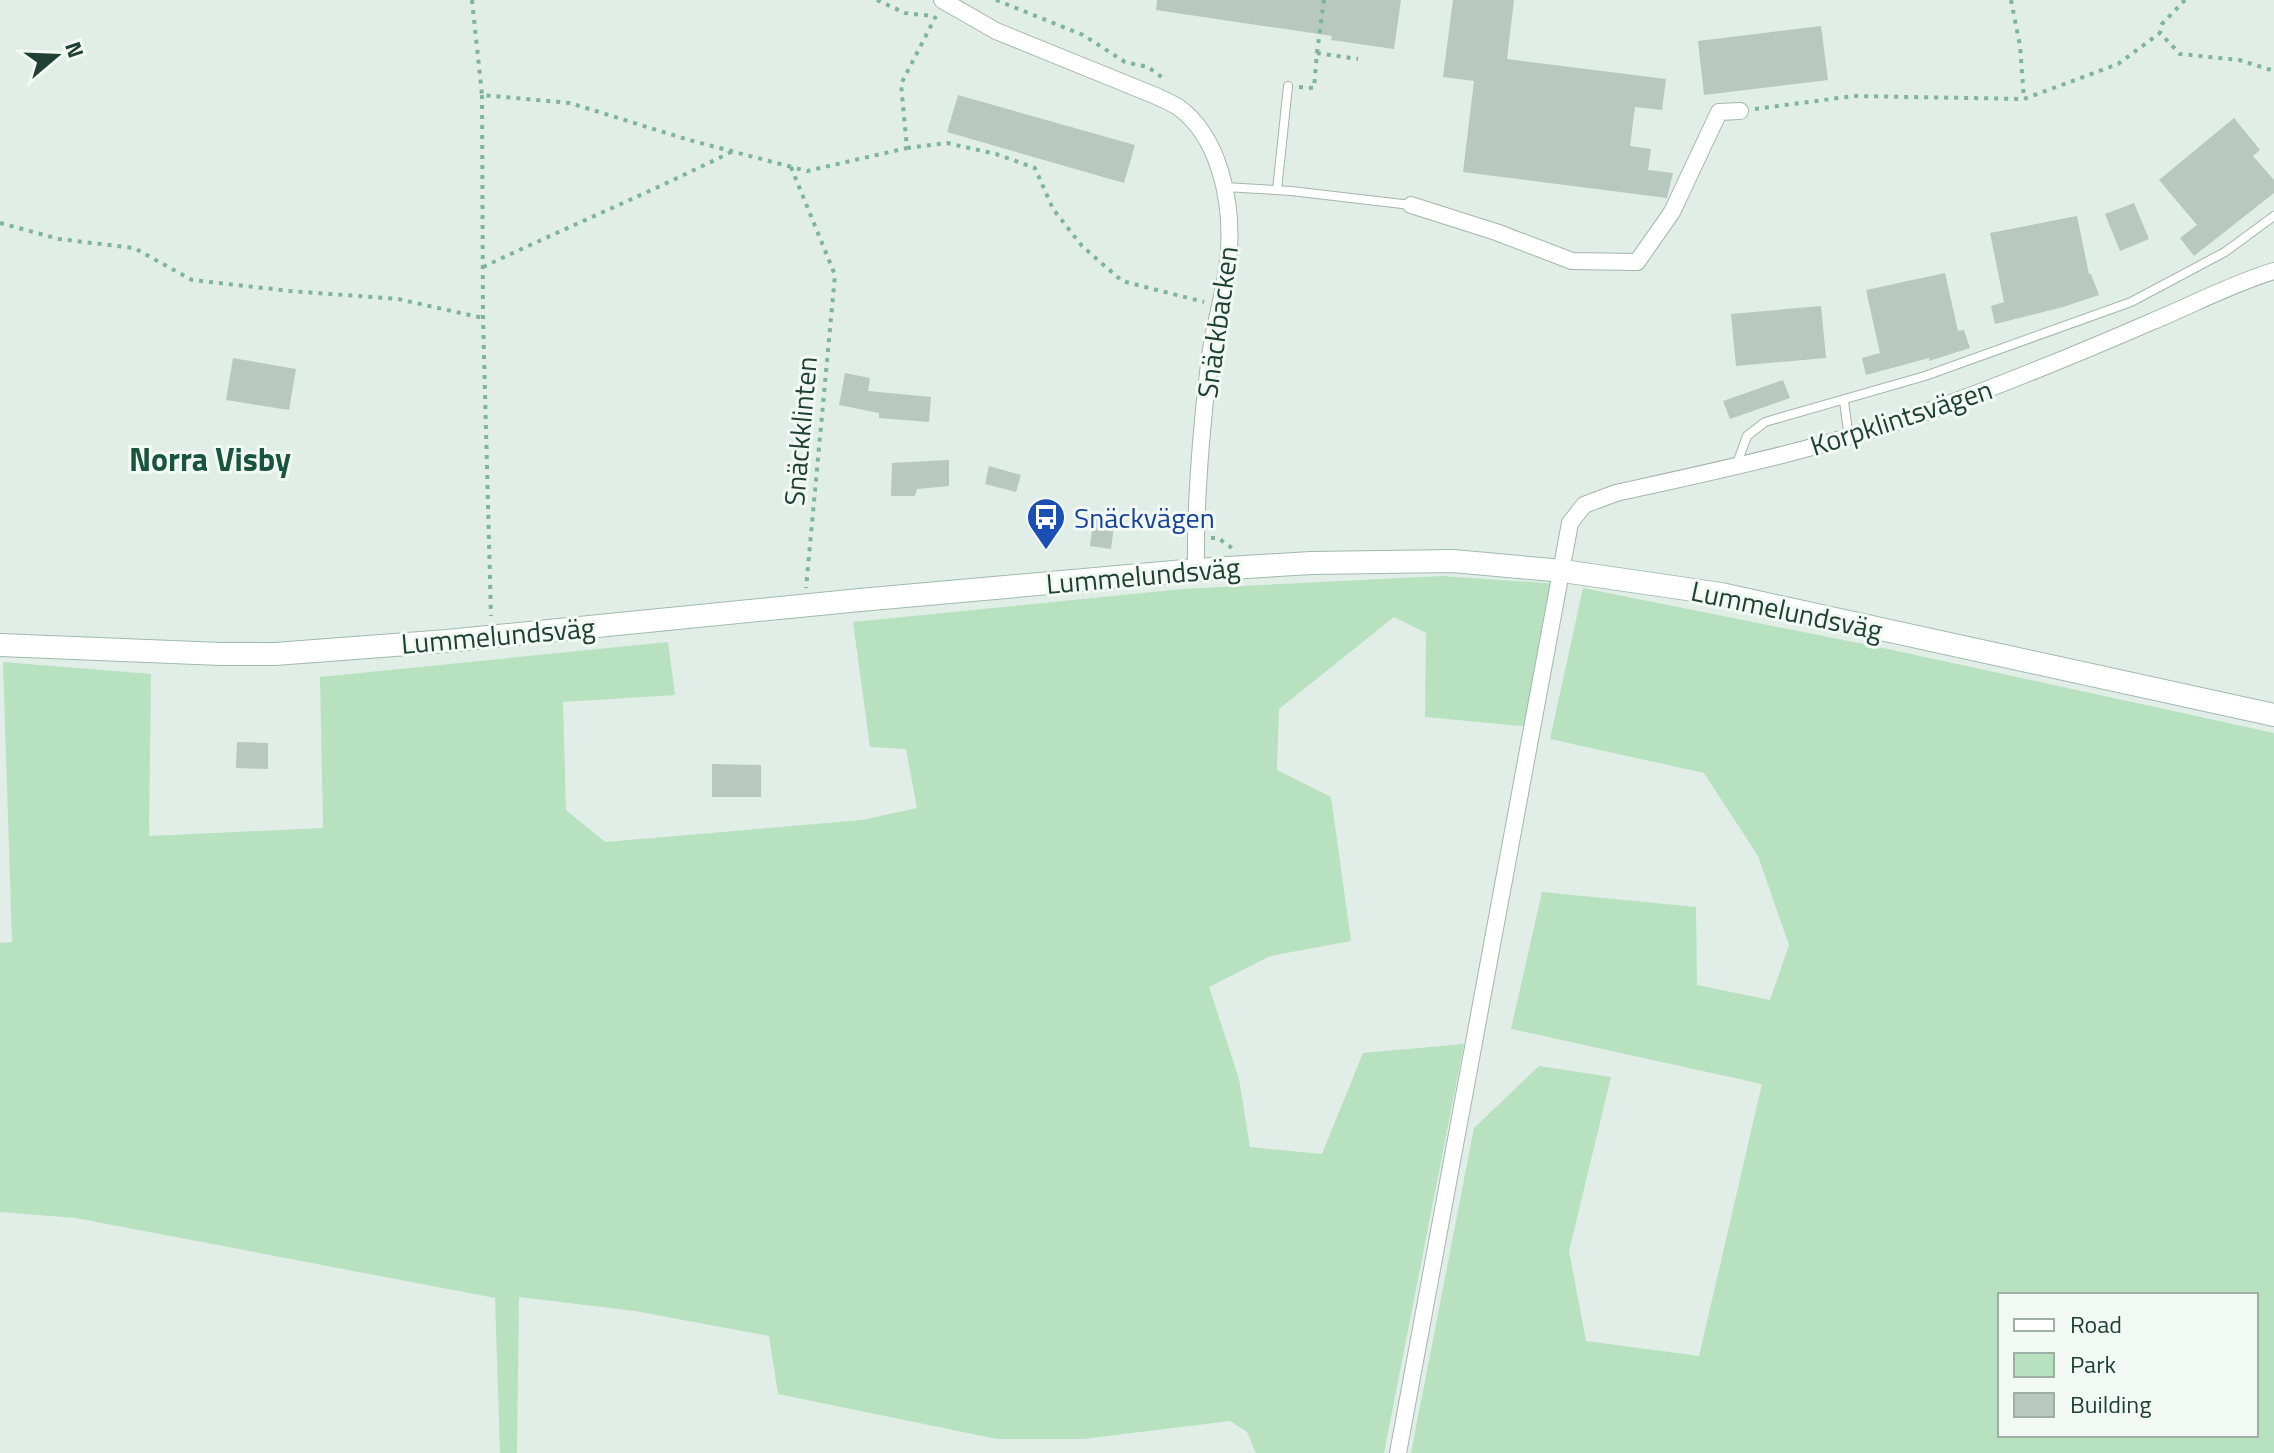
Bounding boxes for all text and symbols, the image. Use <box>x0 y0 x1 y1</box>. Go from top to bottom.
north arrow <box>16 16 96 96</box>
text: N <box>56 37 93 62</box>
street label: Snäckbacken <box>1185 243 1249 401</box>
street label: Snäckklinten <box>772 354 828 508</box>
street label: Korpklintsvägen <box>1804 367 1998 467</box>
district label: Norra Visby <box>129 435 291 483</box>
bus stop icon: Snäckvägen <box>1025 496 1067 551</box>
place label: Snäckvägen <box>1074 496 1215 539</box>
street label: Lummelundsväg <box>1044 545 1242 605</box>
street label: Lummelundsväg <box>1687 569 1887 651</box>
street label: Lummelundsväg <box>399 605 597 665</box>
legend <box>1998 1293 2258 1437</box>
text: Road <box>2070 1306 2122 1342</box>
text: Park <box>2070 1346 2116 1382</box>
text: Building <box>2070 1386 2152 1422</box>

